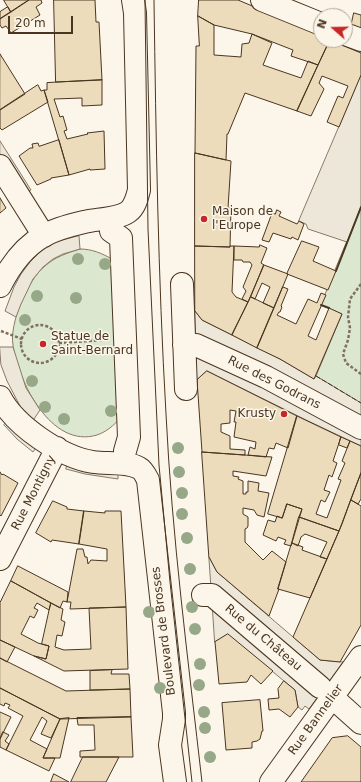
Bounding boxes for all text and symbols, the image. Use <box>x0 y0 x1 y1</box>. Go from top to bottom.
scale bar <box>10 8 75 34</box>
north arrow <box>313 8 353 48</box>
text: 20 m <box>15 16 46 30</box>
text: N <box>315 18 330 31</box>
place label: Maison de l'Europe <box>212 205 273 233</box>
marker: Maison de l'Europe <box>199 214 209 224</box>
place label: Statue de Saint-Bernard <box>51 330 133 358</box>
marker: Statue de Saint-Bernard <box>38 339 48 349</box>
street label: Rue des Godrans <box>225 353 323 413</box>
place label: Krusty <box>238 407 276 421</box>
marker: Krusty <box>279 409 289 419</box>
street label: Rue Montigny <box>9 453 59 533</box>
street label: Boulevard de Brosses <box>149 566 179 696</box>
street label: Rue du Château <box>222 602 304 674</box>
street label: Rue Bannelier <box>286 682 346 758</box>

